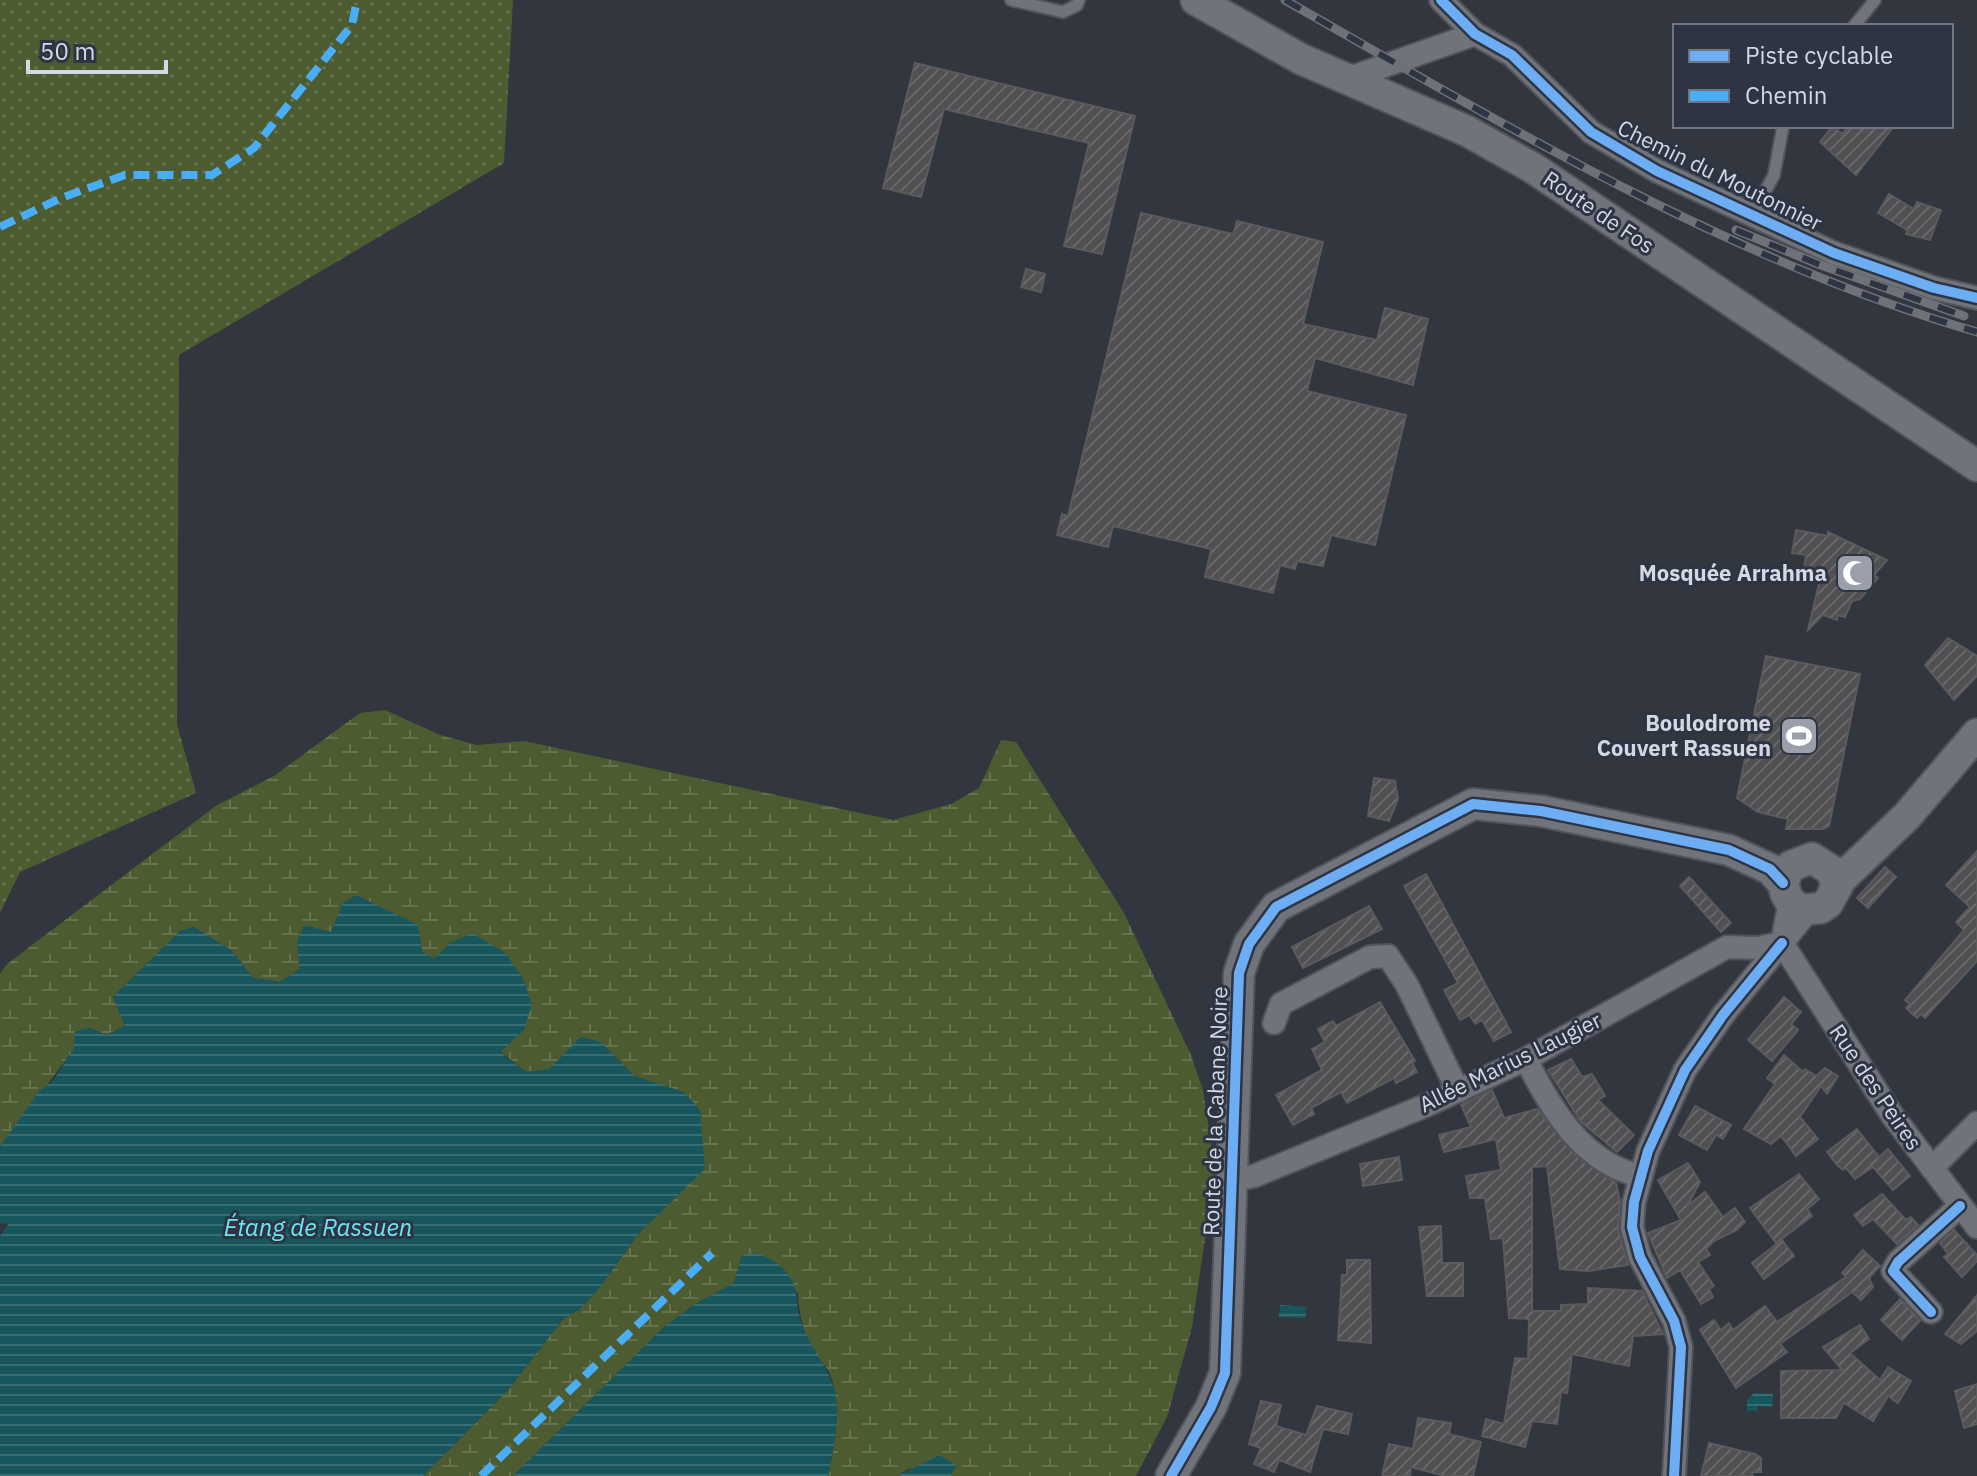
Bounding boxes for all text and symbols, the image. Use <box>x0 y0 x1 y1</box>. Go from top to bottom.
scale bar <box>28 24 166 74</box>
legend <box>1673 24 1953 128</box>
text: 50 m <box>40 35 95 67</box>
text: Piste cyclable <box>1745 39 1893 71</box>
text: Chemin <box>1745 79 1827 111</box>
street label: Chemin du Moutonnier <box>1613 112 1827 237</box>
street label: Route de Fos <box>1538 164 1661 259</box>
mosque icon: Mosquée Arrahma <box>1834 552 1876 594</box>
place label: Mosquée Arrahma <box>1639 558 1827 587</box>
place label: Boulodrome Couvert Rassuen <box>1597 708 1771 762</box>
sports icon: Boulodrome Couvert Rassuen <box>1778 715 1820 757</box>
street label: Route de la Cabane Noire <box>1196 986 1233 1236</box>
street label: Allée Marius Laugier <box>1414 1005 1606 1118</box>
street label: Rue des Peires <box>1824 1018 1929 1155</box>
water label: Étang de Rassuen <box>224 1211 412 1243</box>

